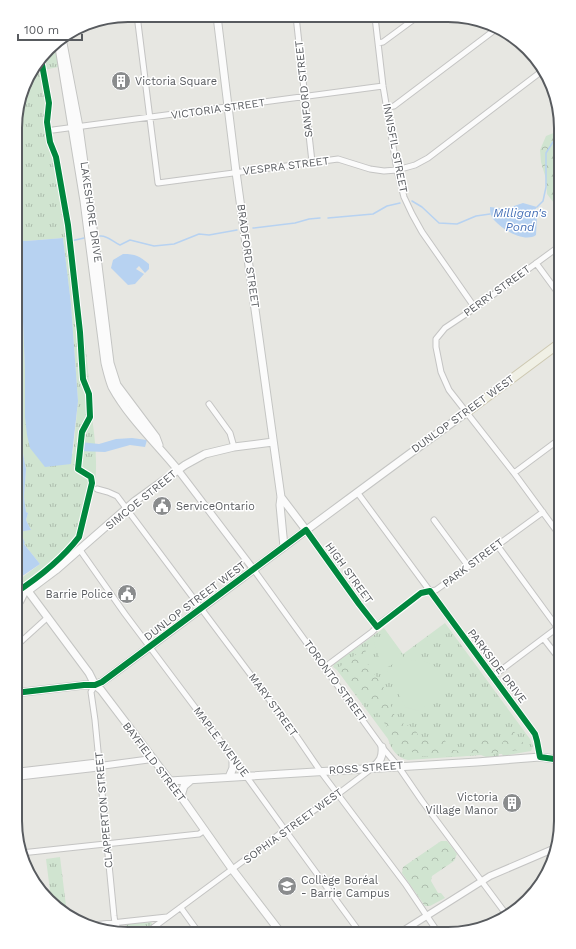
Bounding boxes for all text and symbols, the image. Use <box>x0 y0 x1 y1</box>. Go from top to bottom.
scale bar <box>18 16 82 42</box>
text: 100 m <box>24 23 59 37</box>
street label: SANFORD STREET <box>292 40 316 138</box>
building icon: Victoria Square <box>110 70 132 92</box>
place label: Victoria Square <box>135 75 217 88</box>
street label: VICTORIA STREET <box>170 96 266 122</box>
street label: INNISFIL STREET <box>380 102 410 194</box>
street label: VESPRA STREET <box>242 154 330 178</box>
street label: LAKESHORE DRIVE <box>77 161 105 263</box>
street label: BRADFORD STREET <box>234 203 262 309</box>
water label: Milligan's Pond <box>493 206 547 234</box>
street label: PERRY STREET <box>461 262 533 319</box>
street label: DUNLOP STREET WEST <box>409 372 517 456</box>
street label: SIMCOE STREET <box>103 467 179 533</box>
public building icon: ServiceOntario <box>151 495 173 517</box>
place label: ServiceOntario <box>176 500 255 513</box>
street label: PARK STREET <box>440 536 506 590</box>
street label: HIGH STREET <box>322 540 376 606</box>
street label: DUNLOP STREET WEST <box>142 558 249 644</box>
public building icon: Barrie Police <box>116 583 138 605</box>
place label: Barrie Police <box>46 588 113 601</box>
street label: PARKSIDE DRIVE <box>465 626 529 706</box>
street label: TORONTO STREET <box>301 638 369 725</box>
street label: MARY STREET <box>246 671 300 739</box>
street label: MAPLE AVENUE <box>191 705 251 779</box>
street label: BAYFIELD STREET <box>120 720 188 805</box>
street label: CLAPPERTON STREET <box>92 751 116 869</box>
street label: ROSS STREET <box>328 759 404 777</box>
street label: SOPHIA STREET WEST <box>241 785 345 866</box>
place label: Victoria Village Manor <box>426 791 499 817</box>
building icon: Victoria Village Manor <box>501 792 523 814</box>
place label: Collège Boréal - Barrie Campus <box>301 874 390 900</box>
school or university icon: Collège Boréal - Barrie Campus <box>276 875 298 897</box>

